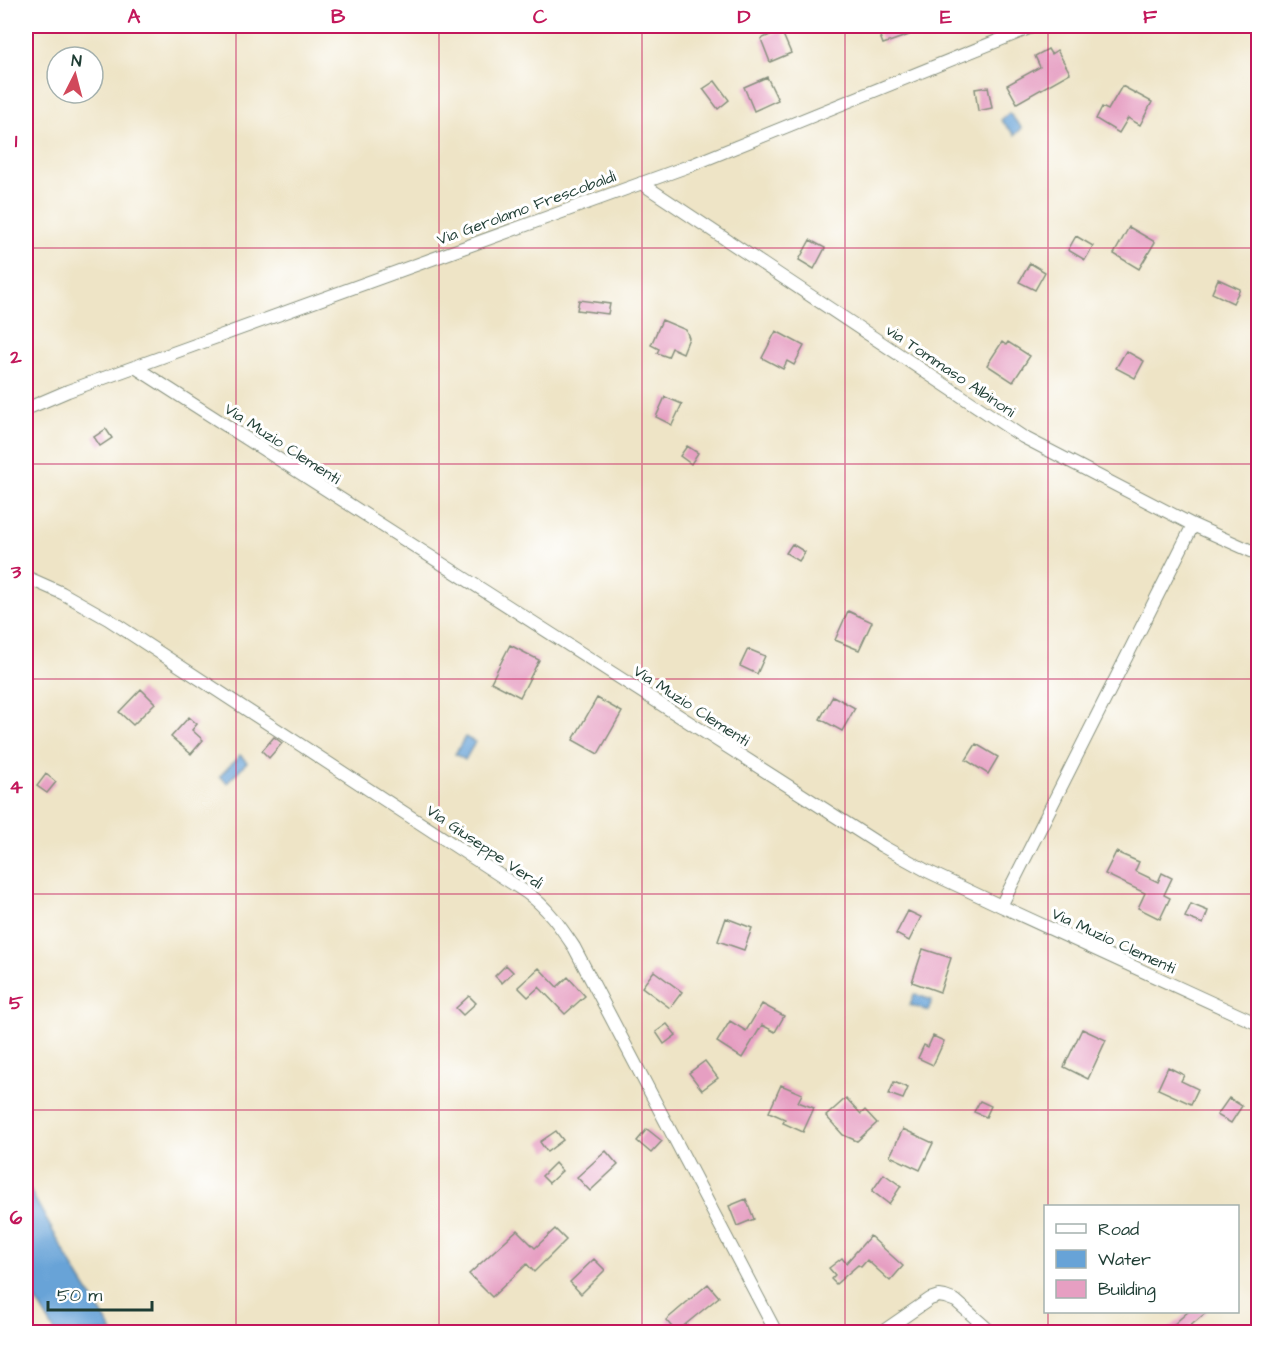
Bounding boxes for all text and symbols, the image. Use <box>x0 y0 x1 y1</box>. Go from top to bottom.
text: A <box>128 3 141 31</box>
text: B <box>331 3 346 31</box>
text: C <box>533 3 548 31</box>
text: D <box>738 3 751 31</box>
text: E <box>940 3 952 31</box>
text: F <box>1143 3 1158 31</box>
north arrow <box>45 45 105 105</box>
text: N <box>70 50 83 73</box>
text: 1 <box>15 127 18 155</box>
street label: Via Gerolamo Frescobaldi <box>434 165 619 251</box>
street label: via Tommaso Albinoni <box>881 319 1020 423</box>
text: 2 <box>9 343 22 371</box>
street label: Via Muzio Clementi <box>220 398 345 490</box>
text: 3 <box>10 558 22 586</box>
street label: Via Muzio Clementi <box>629 660 754 752</box>
text: 4 <box>9 773 23 801</box>
street label: Via Giuseppe Verdi <box>422 800 548 894</box>
street label: Via Muzio Clementi <box>1048 902 1180 980</box>
text: 5 <box>9 989 24 1017</box>
text: 6 <box>10 1204 23 1232</box>
legend <box>1044 1205 1239 1313</box>
text: Road <box>1098 1217 1139 1242</box>
text: Water <box>1098 1247 1151 1272</box>
scale bar <box>48 1274 152 1312</box>
text: Building <box>1098 1277 1156 1303</box>
text: 50 m <box>57 1283 102 1308</box>

